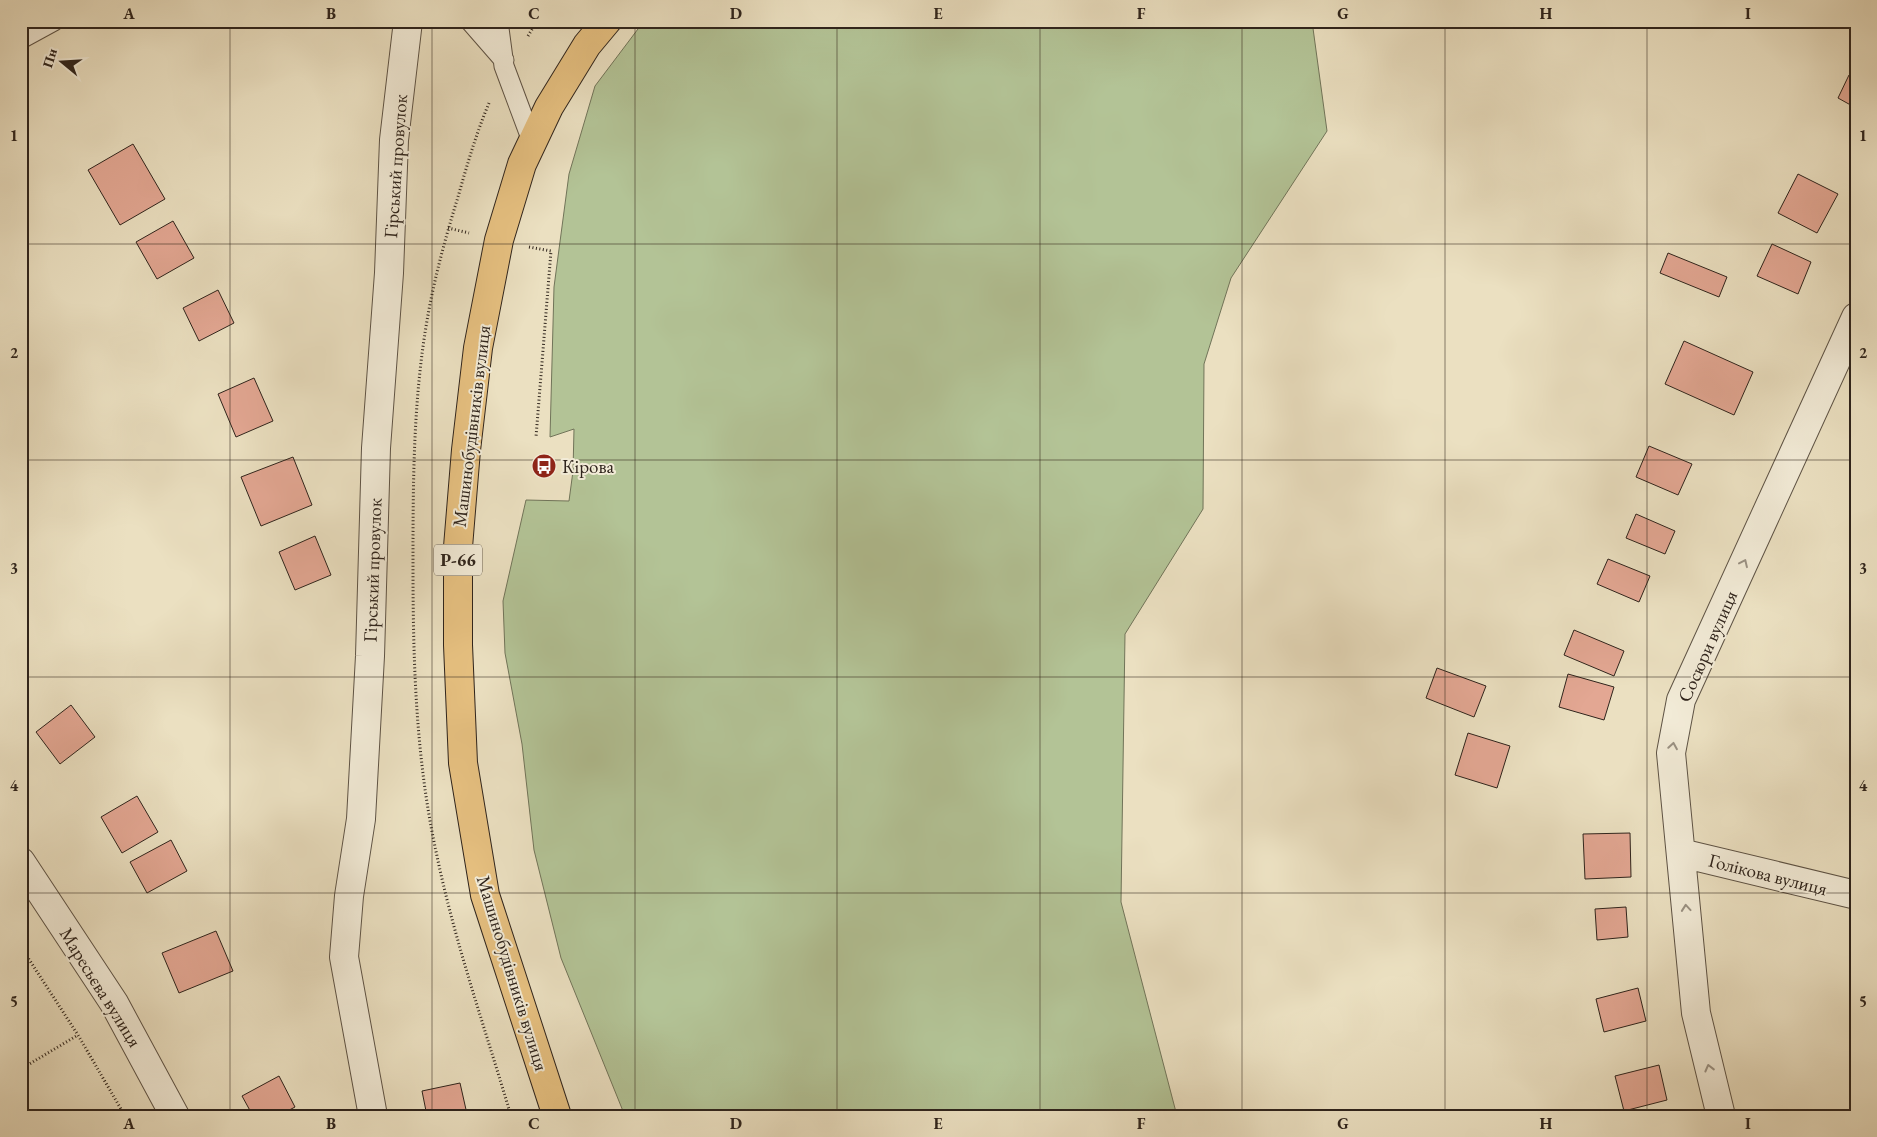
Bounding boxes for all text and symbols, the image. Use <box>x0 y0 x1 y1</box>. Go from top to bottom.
text: A <box>122 3 135 24</box>
text: B <box>326 3 336 24</box>
text: C <box>528 3 540 24</box>
text: D <box>730 3 742 24</box>
text: E <box>933 3 943 24</box>
text: F <box>1137 3 1146 24</box>
text: G <box>1337 3 1349 24</box>
text: H <box>1540 3 1553 24</box>
text: I <box>1745 3 1751 24</box>
north arrow <box>38 38 88 88</box>
text: Пн <box>38 46 61 70</box>
street label: Гірський провулок <box>378 93 413 239</box>
text: 1 <box>10 125 18 146</box>
text: 1 <box>1859 125 1867 146</box>
street label: Машинобудівників вулиця <box>447 323 496 528</box>
text: 2 <box>10 342 19 363</box>
text: 2 <box>1859 342 1868 363</box>
bus stop icon: Кірова <box>531 453 557 479</box>
place label: Кірова <box>562 454 615 479</box>
street label: Гірський провулок <box>357 498 388 643</box>
road number: Р-66 <box>434 544 482 576</box>
text: 3 <box>10 558 18 579</box>
text: 3 <box>1859 558 1867 579</box>
one-way arrow <box>1737 559 1748 568</box>
street label: Сосюри вулиця <box>1672 586 1743 706</box>
one-way arrow <box>1667 742 1677 751</box>
text: 4 <box>10 775 19 796</box>
text: 4 <box>1859 775 1868 796</box>
street label: Голікова вулиця <box>1706 848 1830 901</box>
street label: Машинобудівників вулиця <box>471 872 554 1074</box>
one-way arrow <box>1681 904 1692 912</box>
street label: Маресьєва вулиця <box>54 923 148 1052</box>
text: 5 <box>10 991 18 1012</box>
text: 5 <box>1859 991 1867 1012</box>
one-way arrow <box>1704 1064 1715 1073</box>
text: A <box>122 1113 135 1134</box>
text: B <box>326 1113 336 1134</box>
text: C <box>528 1113 540 1134</box>
text: D <box>730 1113 742 1134</box>
text: E <box>933 1113 943 1134</box>
text: F <box>1137 1113 1146 1134</box>
text: G <box>1337 1113 1349 1134</box>
text: H <box>1540 1113 1553 1134</box>
text: I <box>1745 1113 1751 1134</box>

